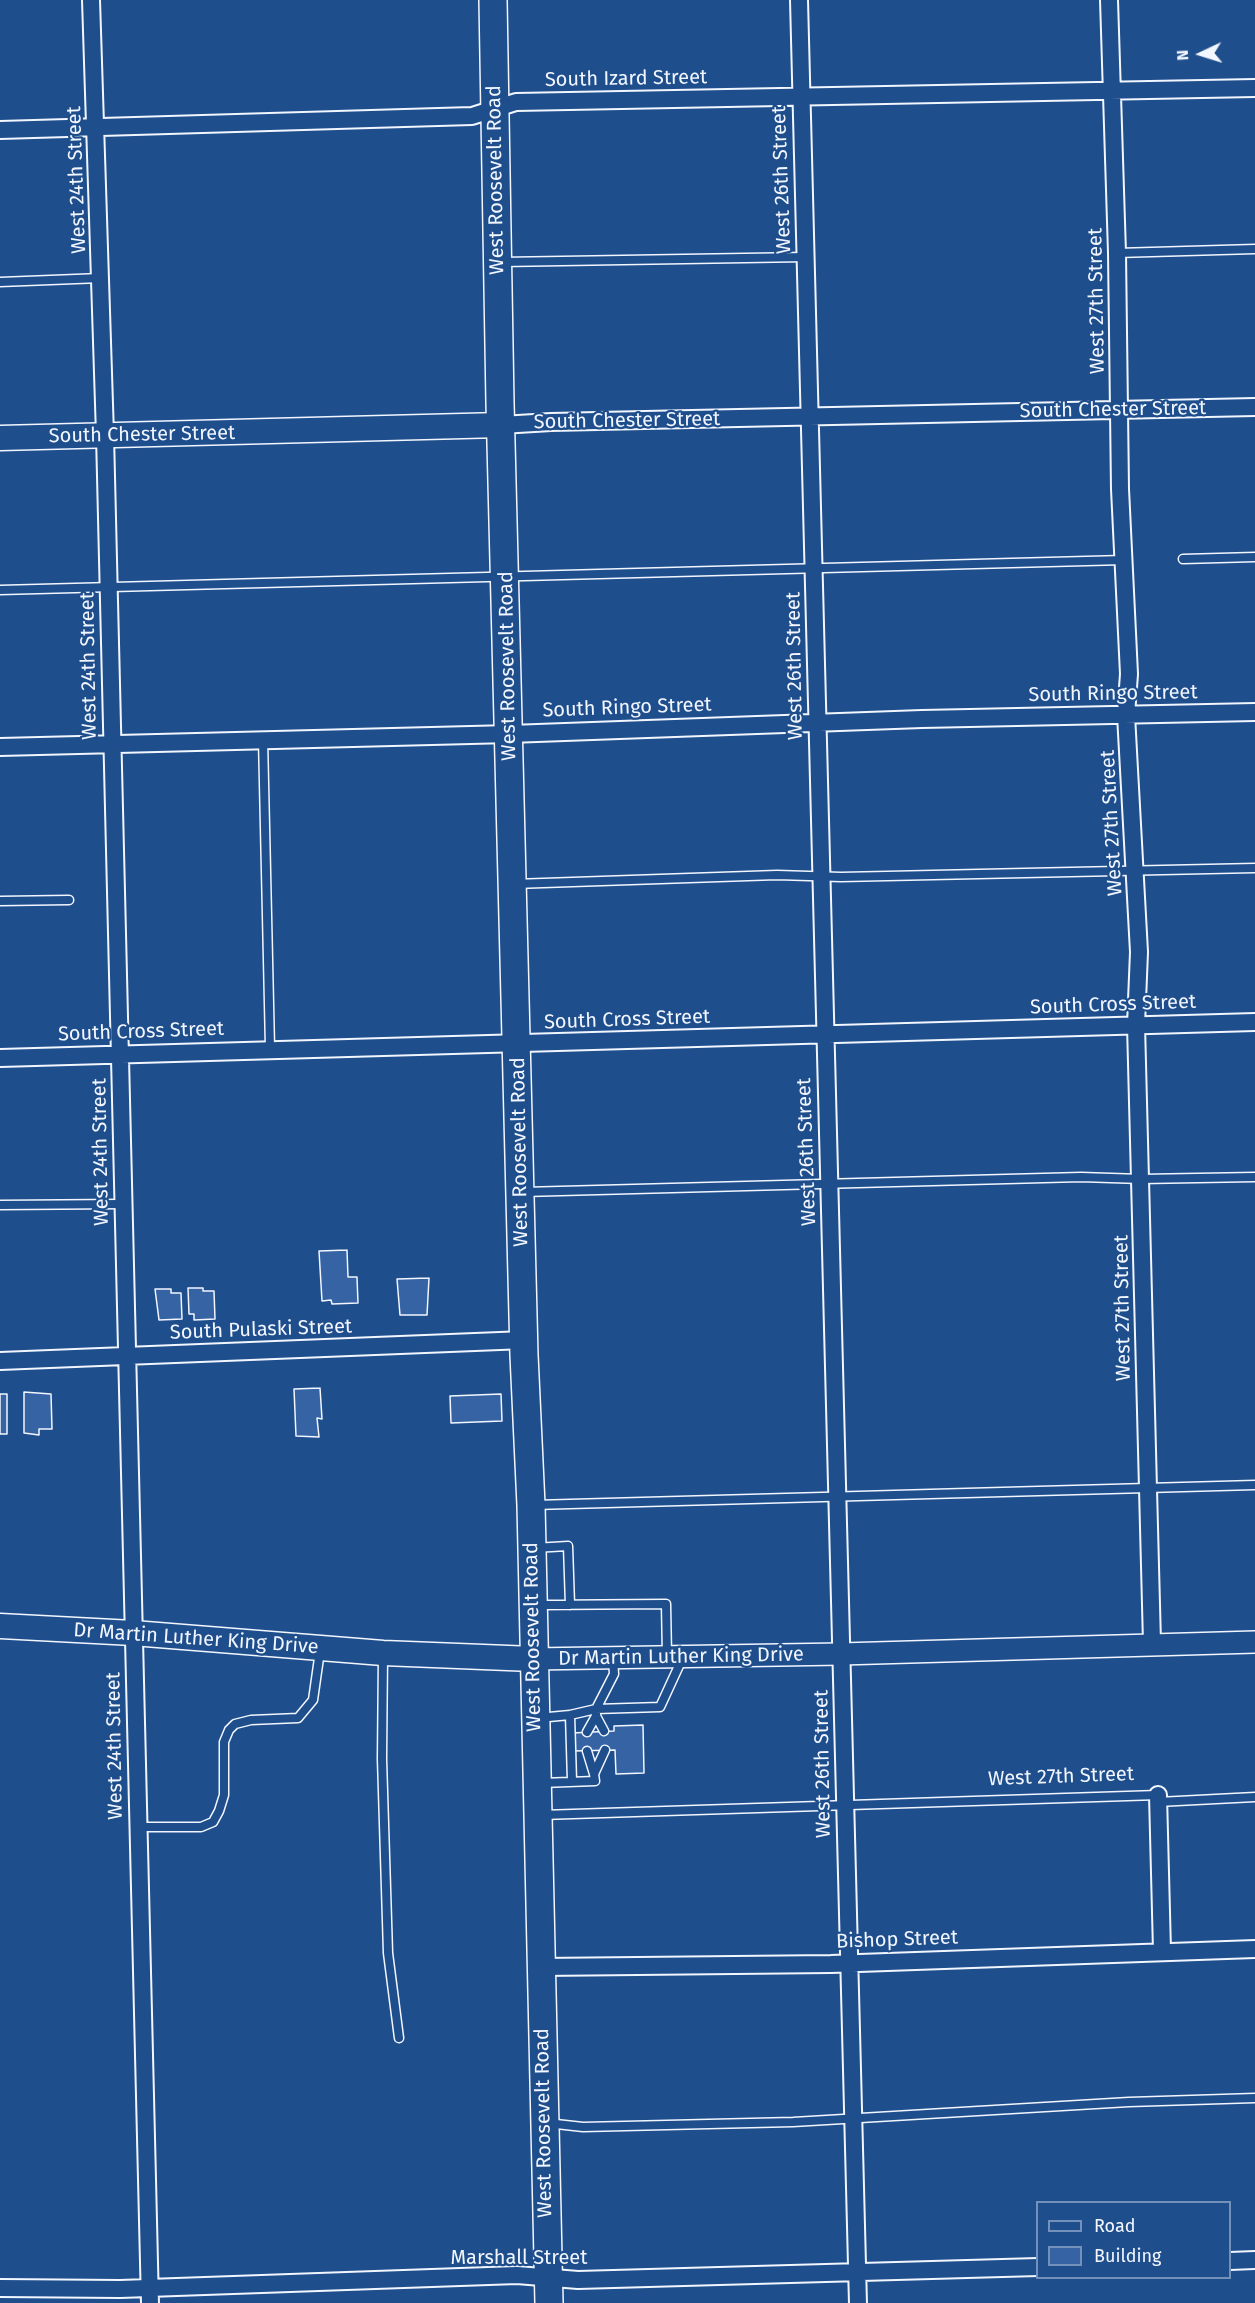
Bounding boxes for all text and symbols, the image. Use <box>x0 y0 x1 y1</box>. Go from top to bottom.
north arrow <box>1171 24 1231 84</box>
text: N <box>1173 49 1192 61</box>
street label: South Izard Street <box>545 66 707 92</box>
street label: West Roosevelt Road <box>482 85 510 275</box>
street label: West 24th Street <box>62 106 92 254</box>
street label: West 26th Street <box>767 106 797 254</box>
street label: West 27th Street <box>1084 228 1110 374</box>
street label: South Chester Street <box>1020 396 1206 424</box>
street label: South Chester Street <box>534 407 720 435</box>
street label: South Chester Street <box>49 421 235 449</box>
street label: West Roosevelt Road <box>494 571 522 761</box>
street label: West 24th Street <box>76 592 102 740</box>
street label: West 26th Street <box>782 592 808 740</box>
street label: South Ringo Street <box>1028 681 1198 707</box>
street label: South Ringo Street <box>542 693 712 723</box>
street label: West 27th Street <box>1096 749 1128 897</box>
street label: South Cross Street <box>1030 990 1196 1020</box>
street label: South Cross Street <box>544 1005 710 1035</box>
street label: South Cross Street <box>58 1017 224 1047</box>
street label: West Roosevelt Road <box>506 1057 534 1247</box>
street label: West 24th Street <box>88 1078 114 1226</box>
street label: West 26th Street <box>792 1078 822 1226</box>
street label: West 27th Street <box>1110 1235 1136 1381</box>
street label: South Pulaski Street <box>169 1315 353 1345</box>
street label: West Roosevelt Road <box>519 1542 547 1732</box>
street label: Dr Martin Luther King Drive <box>73 1618 319 1660</box>
street label: Dr Martin Luther King Drive <box>558 1643 804 1671</box>
street label: West 24th Street <box>102 1672 128 1820</box>
street label: West 26th Street <box>810 1690 836 1838</box>
street label: West 27th Street <box>988 1762 1134 1792</box>
street label: Bishop Street <box>836 1926 958 1954</box>
street label: West Roosevelt Road <box>530 2028 558 2218</box>
legend <box>1036 2201 1231 2279</box>
text: Road <box>1094 2215 1136 2237</box>
text: Building <box>1094 2245 1161 2267</box>
street label: Marshall Street <box>451 2246 587 2270</box>

